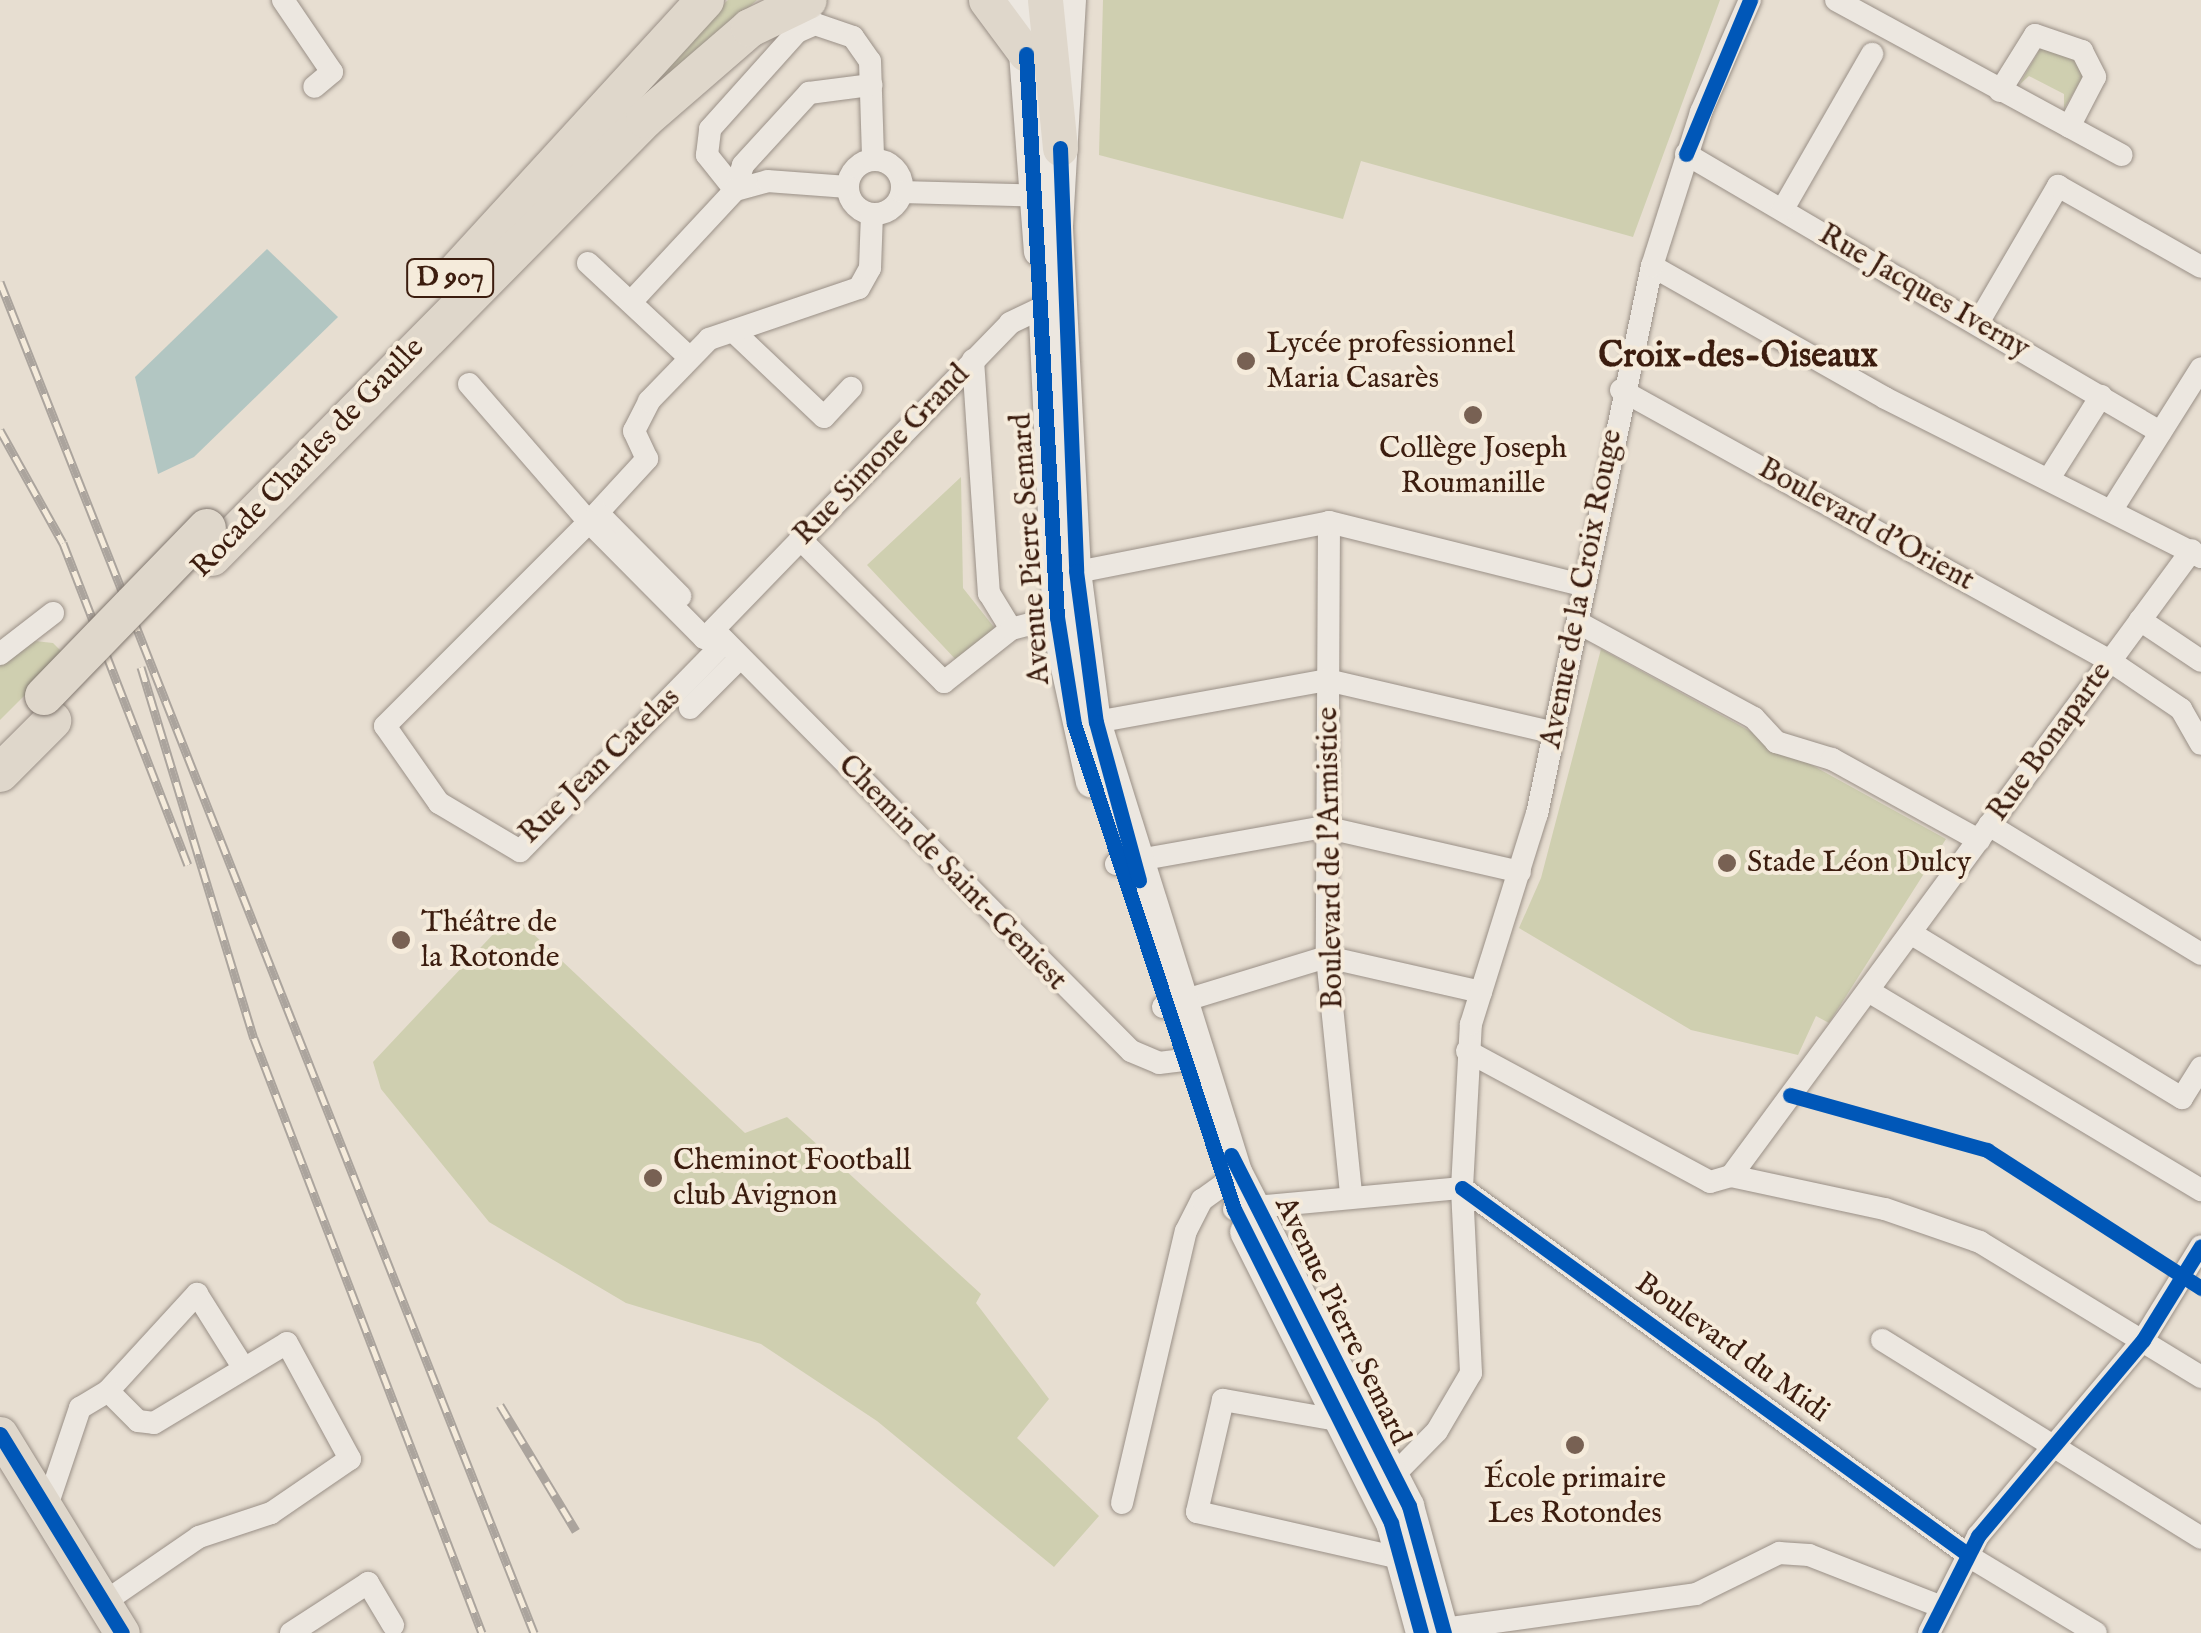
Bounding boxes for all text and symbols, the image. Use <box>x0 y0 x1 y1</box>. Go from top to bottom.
street label: Rue Jacques Iverny <box>1812 217 2036 367</box>
road number: D 907 <box>405 255 495 301</box>
place label: Lycée professionnel Maria Casarès <box>1266 326 1515 396</box>
street label: Rocade Charles de Gaulle <box>184 330 432 586</box>
district label: Croix-des-Oiseaux <box>1598 336 1878 378</box>
marker: Lycée professionnel Maria Casarès <box>1235 350 1257 372</box>
street label: Rue Simone Grand <box>787 357 977 553</box>
marker: Collège Joseph Roumanille <box>1462 404 1484 426</box>
street label: Avenue Pierre Semard <box>1004 412 1058 686</box>
street label: Avenue de la Croix Rouge <box>1533 426 1631 752</box>
place label: Collège Joseph Roumanille <box>1379 431 1567 502</box>
street label: Boulevard d'Orient <box>1752 451 1980 599</box>
street label: Rue Bonaparte <box>1980 655 2120 829</box>
street label: Rue Jean Catelas <box>512 680 688 852</box>
street label: Boulevard de l'Armistice <box>1310 706 1352 1010</box>
street label: Chemin de Saint-Geniest <box>830 748 1074 998</box>
place label: Stade Léon Dulcy <box>1747 845 1971 881</box>
marker: Stade Léon Dulcy <box>1716 852 1738 874</box>
place label: Théâtre de la Rotonde <box>421 905 560 976</box>
marker: Théâtre de la Rotonde <box>390 929 412 951</box>
place label: Cheminot Football club Avignon <box>673 1143 911 1214</box>
marker: Cheminot Football club Avignon <box>642 1167 664 1189</box>
street label: Avenue Pierre Semard <box>1266 1191 1418 1451</box>
street label: Boulevard du Midi <box>1628 1265 1836 1431</box>
marker: École primaire Les Rotondes <box>1564 1434 1586 1456</box>
place label: École primaire Les Rotondes <box>1484 1461 1666 1532</box>

